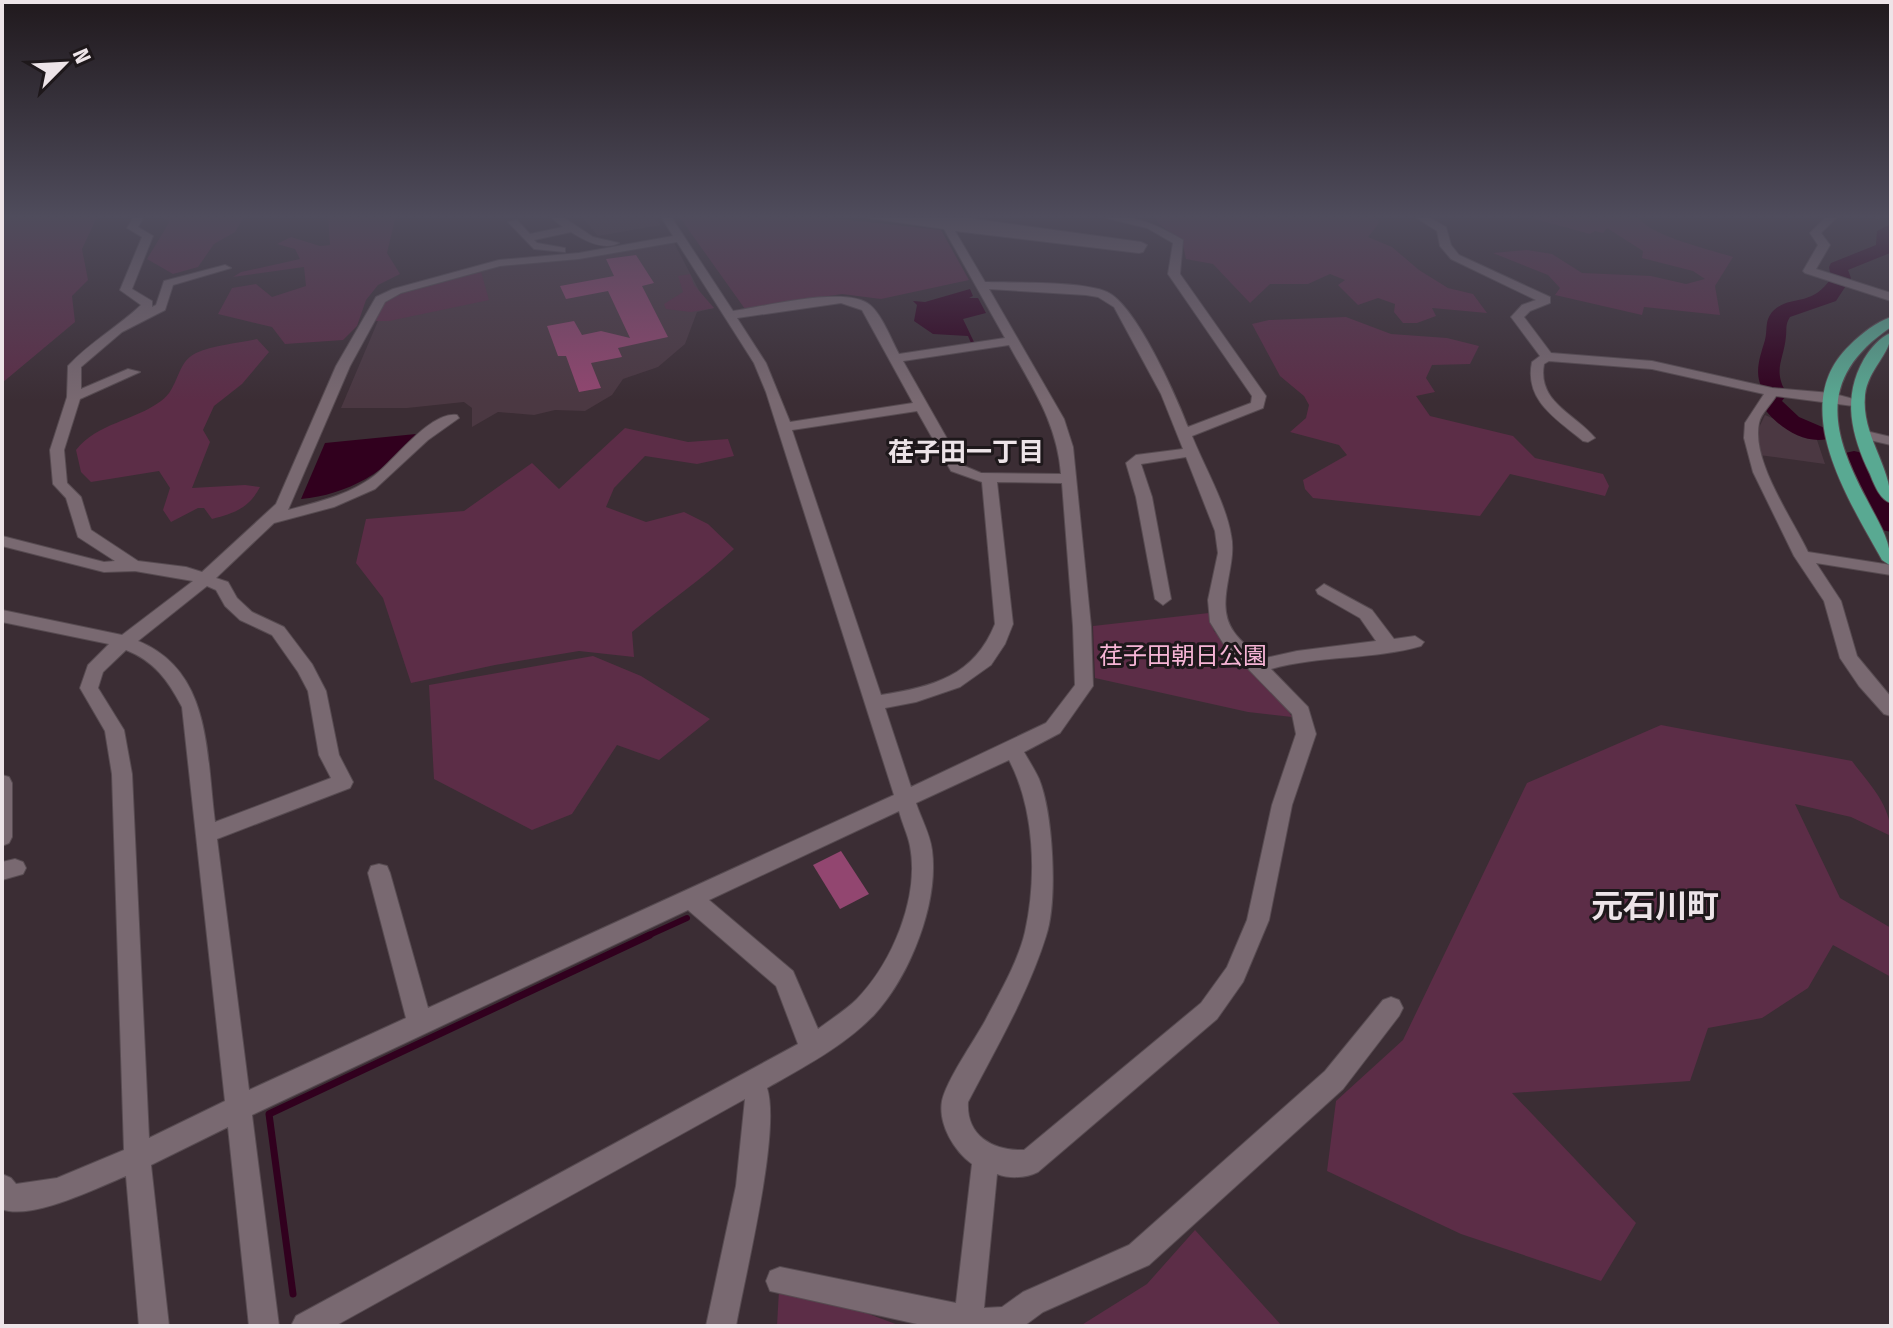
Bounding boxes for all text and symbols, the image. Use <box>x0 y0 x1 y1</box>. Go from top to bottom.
north arrow <box>24 24 104 104</box>
text: N <box>67 45 97 68</box>
district label: 荏子田一丁目 <box>888 437 1044 468</box>
park label: 荏子田朝日公園 <box>1099 642 1267 670</box>
district label: 元石川町 <box>1591 887 1719 925</box>

